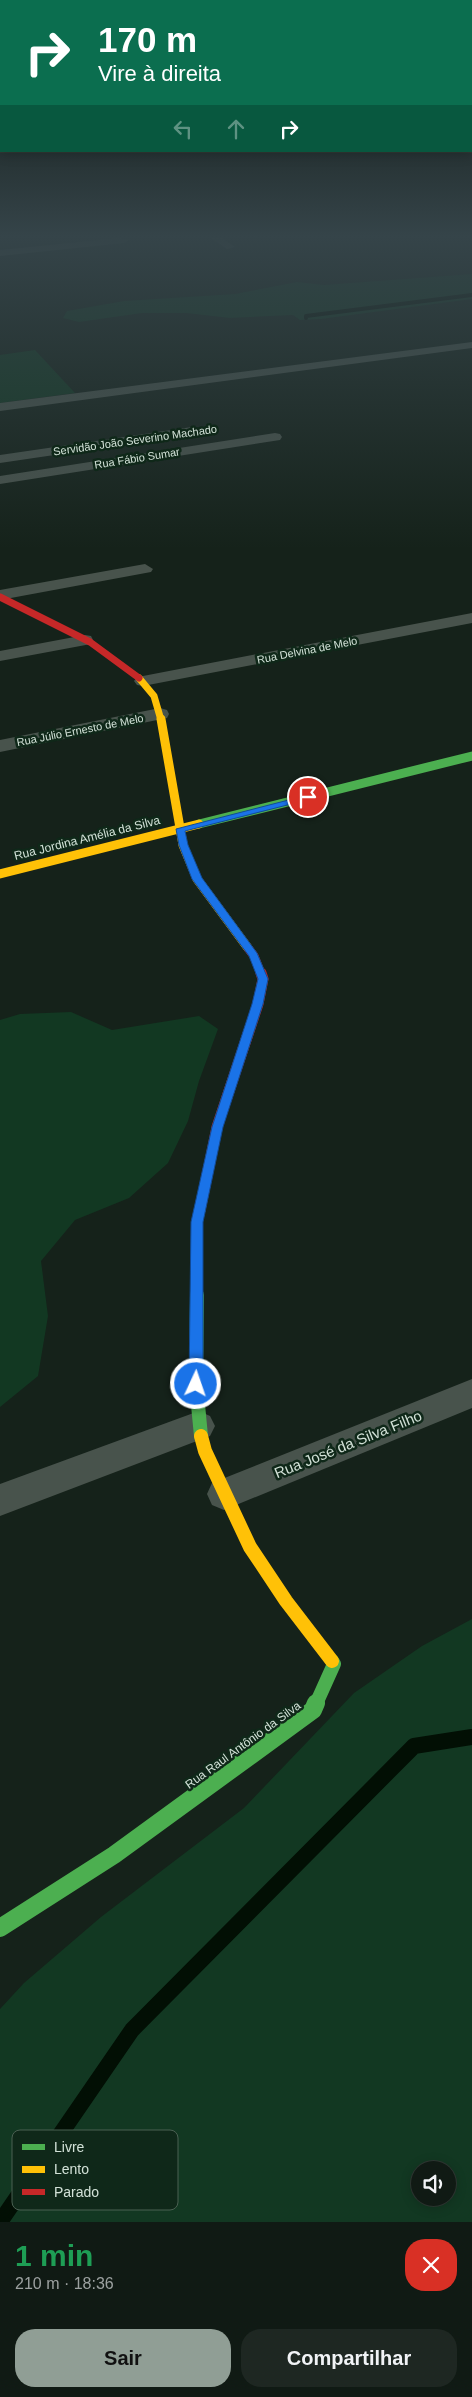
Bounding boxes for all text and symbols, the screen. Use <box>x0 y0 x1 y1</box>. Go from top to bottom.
icon: right <box>15 20 80 85</box>
text: 170 m <box>98 20 197 59</box>
text: Vire à direita <box>98 61 221 86</box>
icon: left <box>169 115 197 143</box>
icon: ahead <box>222 115 250 143</box>
icon: right <box>275 115 303 143</box>
street label: Servidão João Severino Machado <box>52 423 218 457</box>
street label: Rua Fábio Sumar <box>93 445 181 471</box>
street label: Rua Delvina de Melo <box>256 634 358 666</box>
street label: Rua Júlio Ernesto de Melo <box>16 712 144 748</box>
pin <box>287 776 329 818</box>
icon: arrive <box>294 783 322 811</box>
street label: Rua Jordina Amélia da Silva <box>12 813 162 863</box>
position arrow <box>169 1357 221 1409</box>
street label: Rua José da Silva Filho <box>272 1407 424 1481</box>
street label: Rua Raul Antônio da Silva <box>182 1698 304 1792</box>
legend <box>12 2130 178 2210</box>
text: Livre <box>54 2139 85 2155</box>
text: Lento <box>54 2161 89 2177</box>
map controls <box>411 2161 456 2206</box>
button: sound <box>411 2161 456 2206</box>
text: Parado <box>54 2184 99 2200</box>
text: 1 min <box>15 2239 93 2272</box>
button: close <box>405 2239 457 2291</box>
text: 210 m · 18:36 <box>15 2275 114 2292</box>
button: Sair <box>15 2329 231 2387</box>
button: Compartilhar <box>241 2329 457 2387</box>

